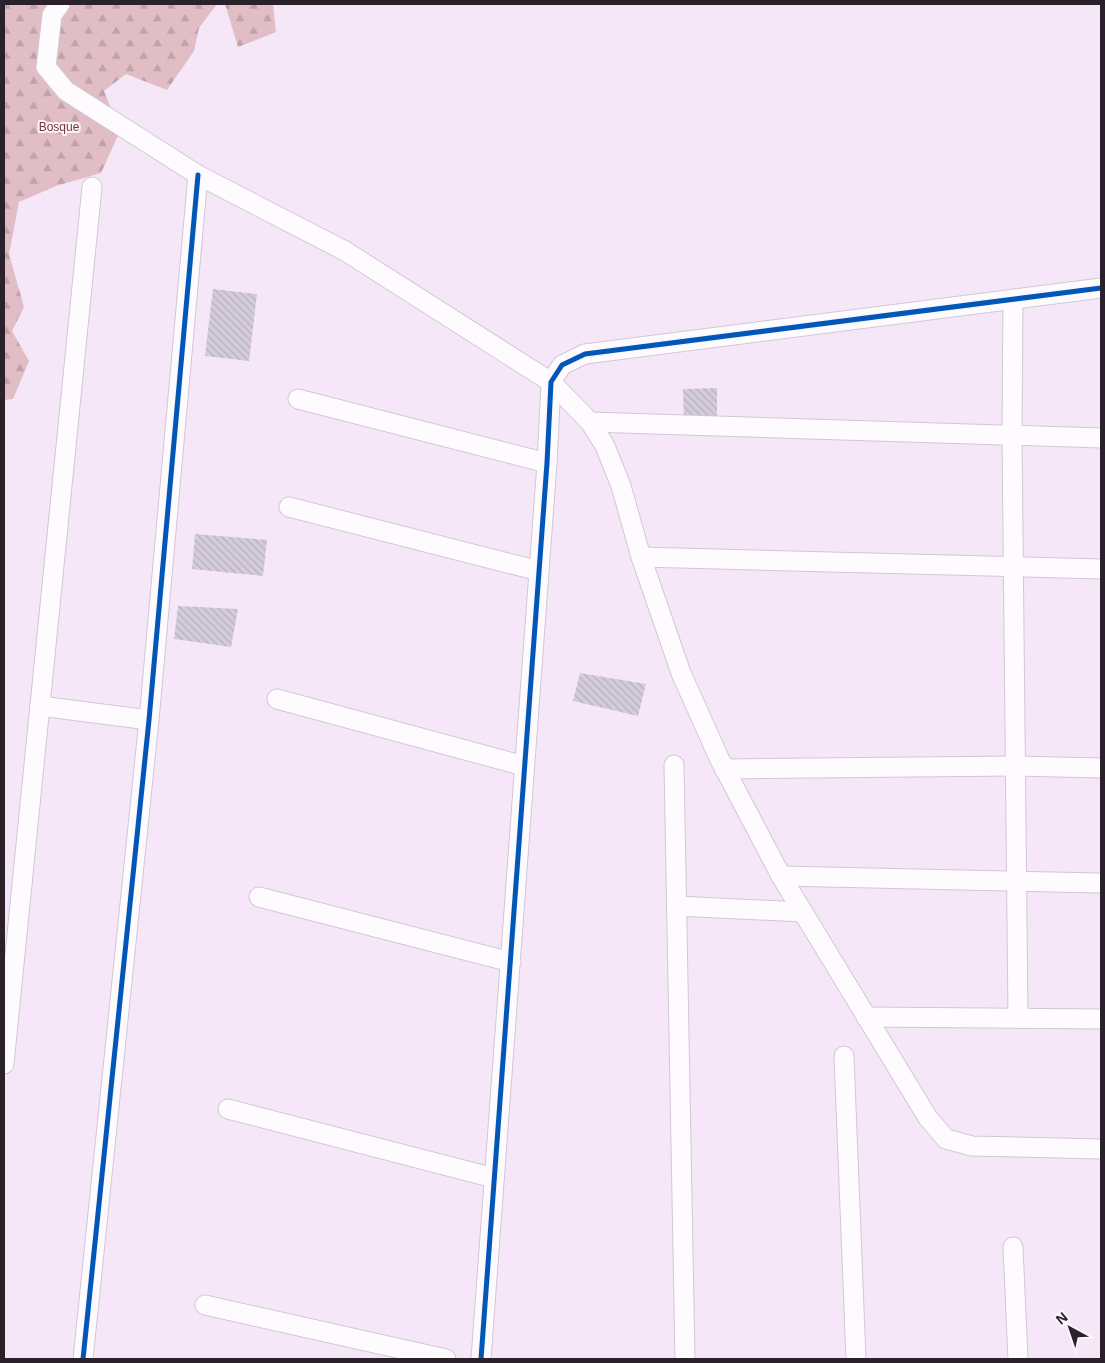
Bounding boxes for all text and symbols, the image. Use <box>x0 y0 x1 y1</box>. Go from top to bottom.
park label: Bosque <box>39 120 80 134</box>
north arrow <box>1045 1303 1095 1353</box>
text: N <box>1053 1309 1071 1327</box>

